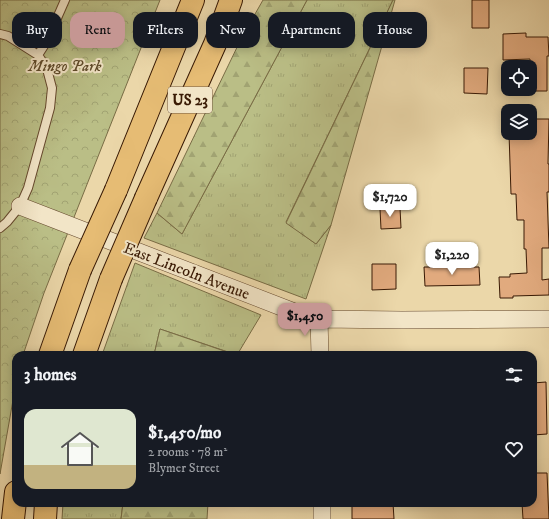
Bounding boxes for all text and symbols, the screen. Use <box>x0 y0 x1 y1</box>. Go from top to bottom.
chip: Buy <box>12 12 62 48</box>
chip: Rent <box>70 12 125 48</box>
chip: Filters <box>133 12 198 48</box>
chip: New <box>206 12 260 48</box>
chip: Apartment <box>268 12 355 48</box>
chip: House <box>363 12 427 48</box>
park label: Mingo Park <box>28 56 102 76</box>
map controls <box>501 60 537 140</box>
button: locate <box>501 60 537 96</box>
road number: US 23 <box>168 87 212 113</box>
button: layers <box>501 104 537 140</box>
pin: $1,720 <box>357 184 423 218</box>
text: $1,720 <box>373 189 407 205</box>
street label: East Lincoln Avenue <box>121 238 253 304</box>
pin: $1,220 <box>419 242 485 276</box>
text: $1,220 <box>434 247 470 263</box>
pin: $1,450 <box>272 303 338 337</box>
text: $1,450 <box>287 308 323 324</box>
text: 3 homes <box>24 364 77 386</box>
icon: filters <box>503 364 525 386</box>
text: $1,450/mo <box>148 422 221 444</box>
icon: home <box>56 425 104 473</box>
icon: heart <box>503 438 525 460</box>
text: 2 rooms · 78 m² <box>148 444 227 460</box>
text: Blymer Street <box>148 460 220 476</box>

